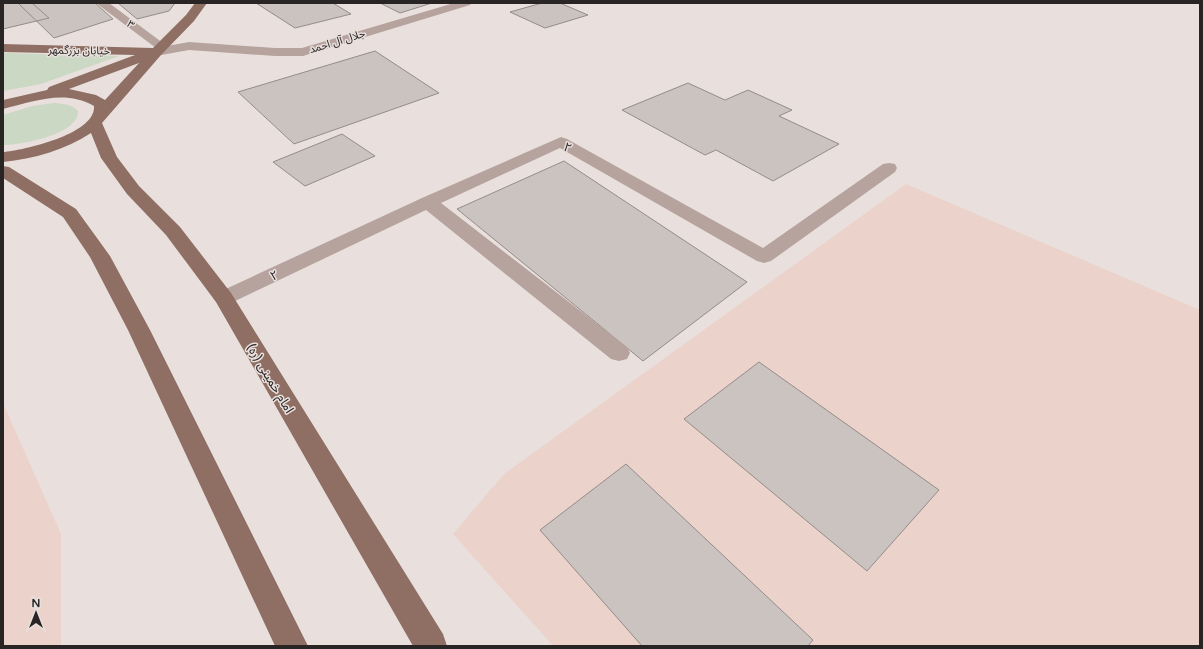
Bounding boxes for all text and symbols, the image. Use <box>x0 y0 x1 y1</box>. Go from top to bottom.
street label: ۳ <box>124 17 137 32</box>
street label: جلال آل احمد <box>308 27 367 56</box>
street label: خیابان بزرگمهر <box>47 43 111 58</box>
street label: ۲ <box>561 139 574 157</box>
street label: ۲ <box>268 267 281 285</box>
street label: امام خمینی (ره) <box>242 341 297 417</box>
north arrow <box>16 593 56 633</box>
text: N <box>32 597 40 610</box>

